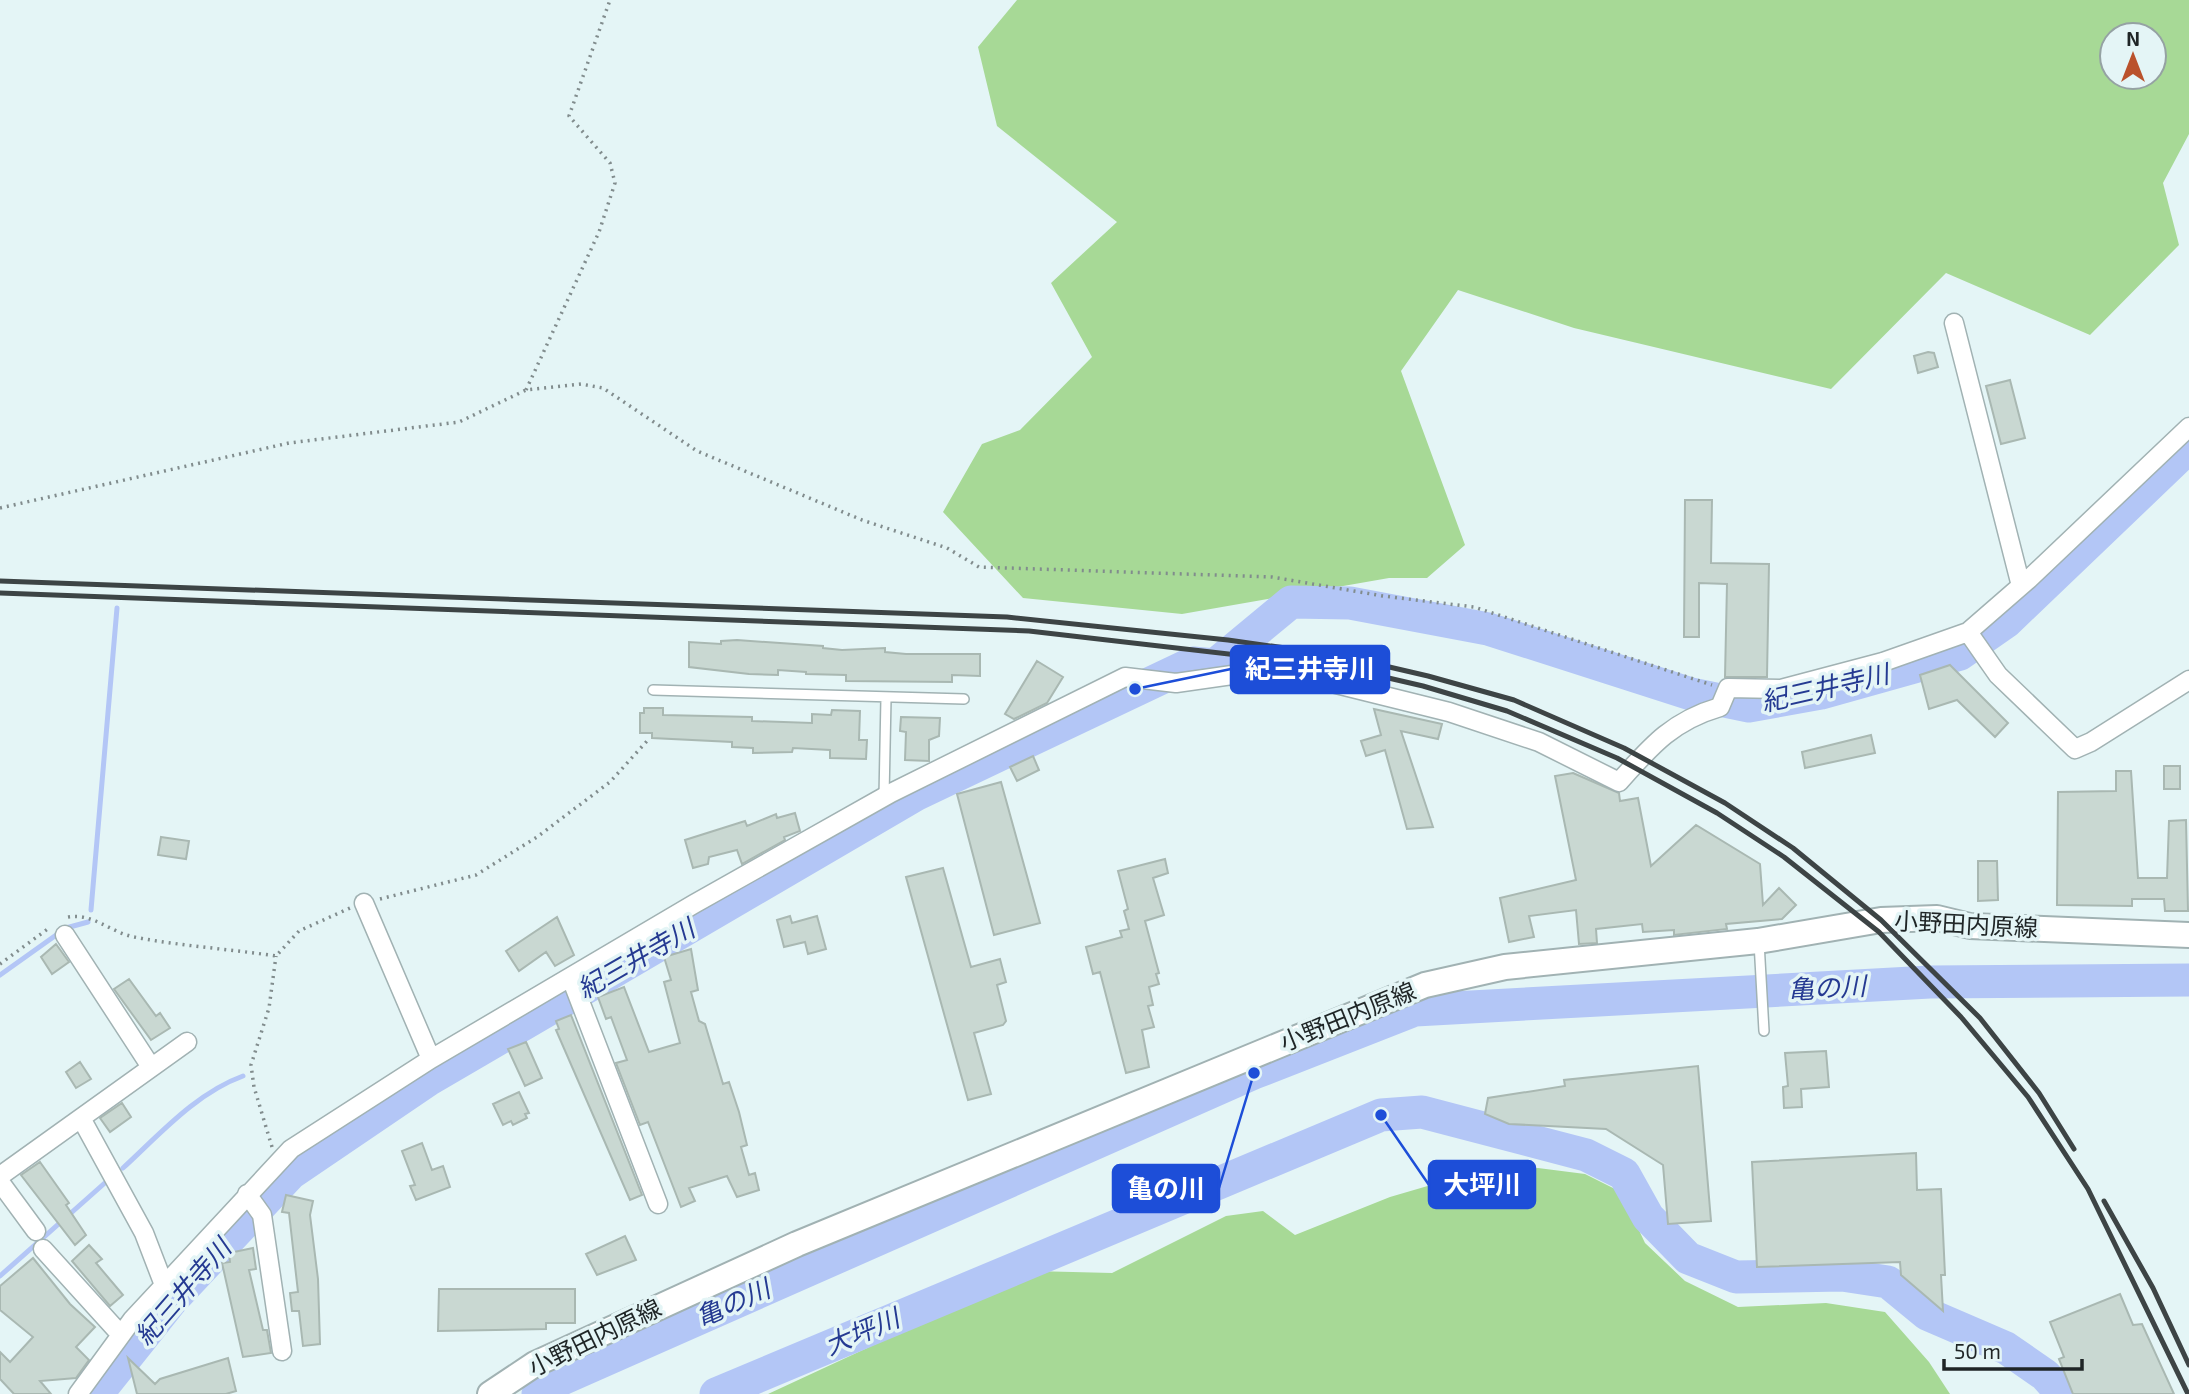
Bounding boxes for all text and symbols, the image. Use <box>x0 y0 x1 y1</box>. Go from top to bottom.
north arrow <box>2098 21 2168 91</box>
text: N <box>2126 27 2140 50</box>
callout: 紀三井寺川 <box>1231 646 1389 693</box>
text: 紀三井寺川 <box>1245 652 1375 683</box>
water label: 紀三井寺川 <box>1758 656 1894 716</box>
street label: 小野田内原線 <box>1893 905 2039 942</box>
water label: 紀三井寺川 <box>571 910 702 1004</box>
water label: 亀の川 <box>1787 969 1870 1004</box>
street label: 小野田内原線 <box>1275 975 1420 1056</box>
callout: 大坪川 <box>1429 1161 1535 1208</box>
callout: 亀の川 <box>1113 1165 1219 1212</box>
text: 大坪川 <box>1443 1168 1521 1199</box>
text: 亀の川 <box>1127 1172 1205 1203</box>
water label: 紀三井寺川 <box>128 1230 238 1350</box>
water label: 亀の川 <box>690 1270 777 1332</box>
street label: 小野田内原線 <box>523 1292 665 1381</box>
water label: 大坪川 <box>819 1300 906 1360</box>
scale bar <box>1944 1328 2082 1372</box>
text: 50 m <box>1954 1338 2001 1363</box>

